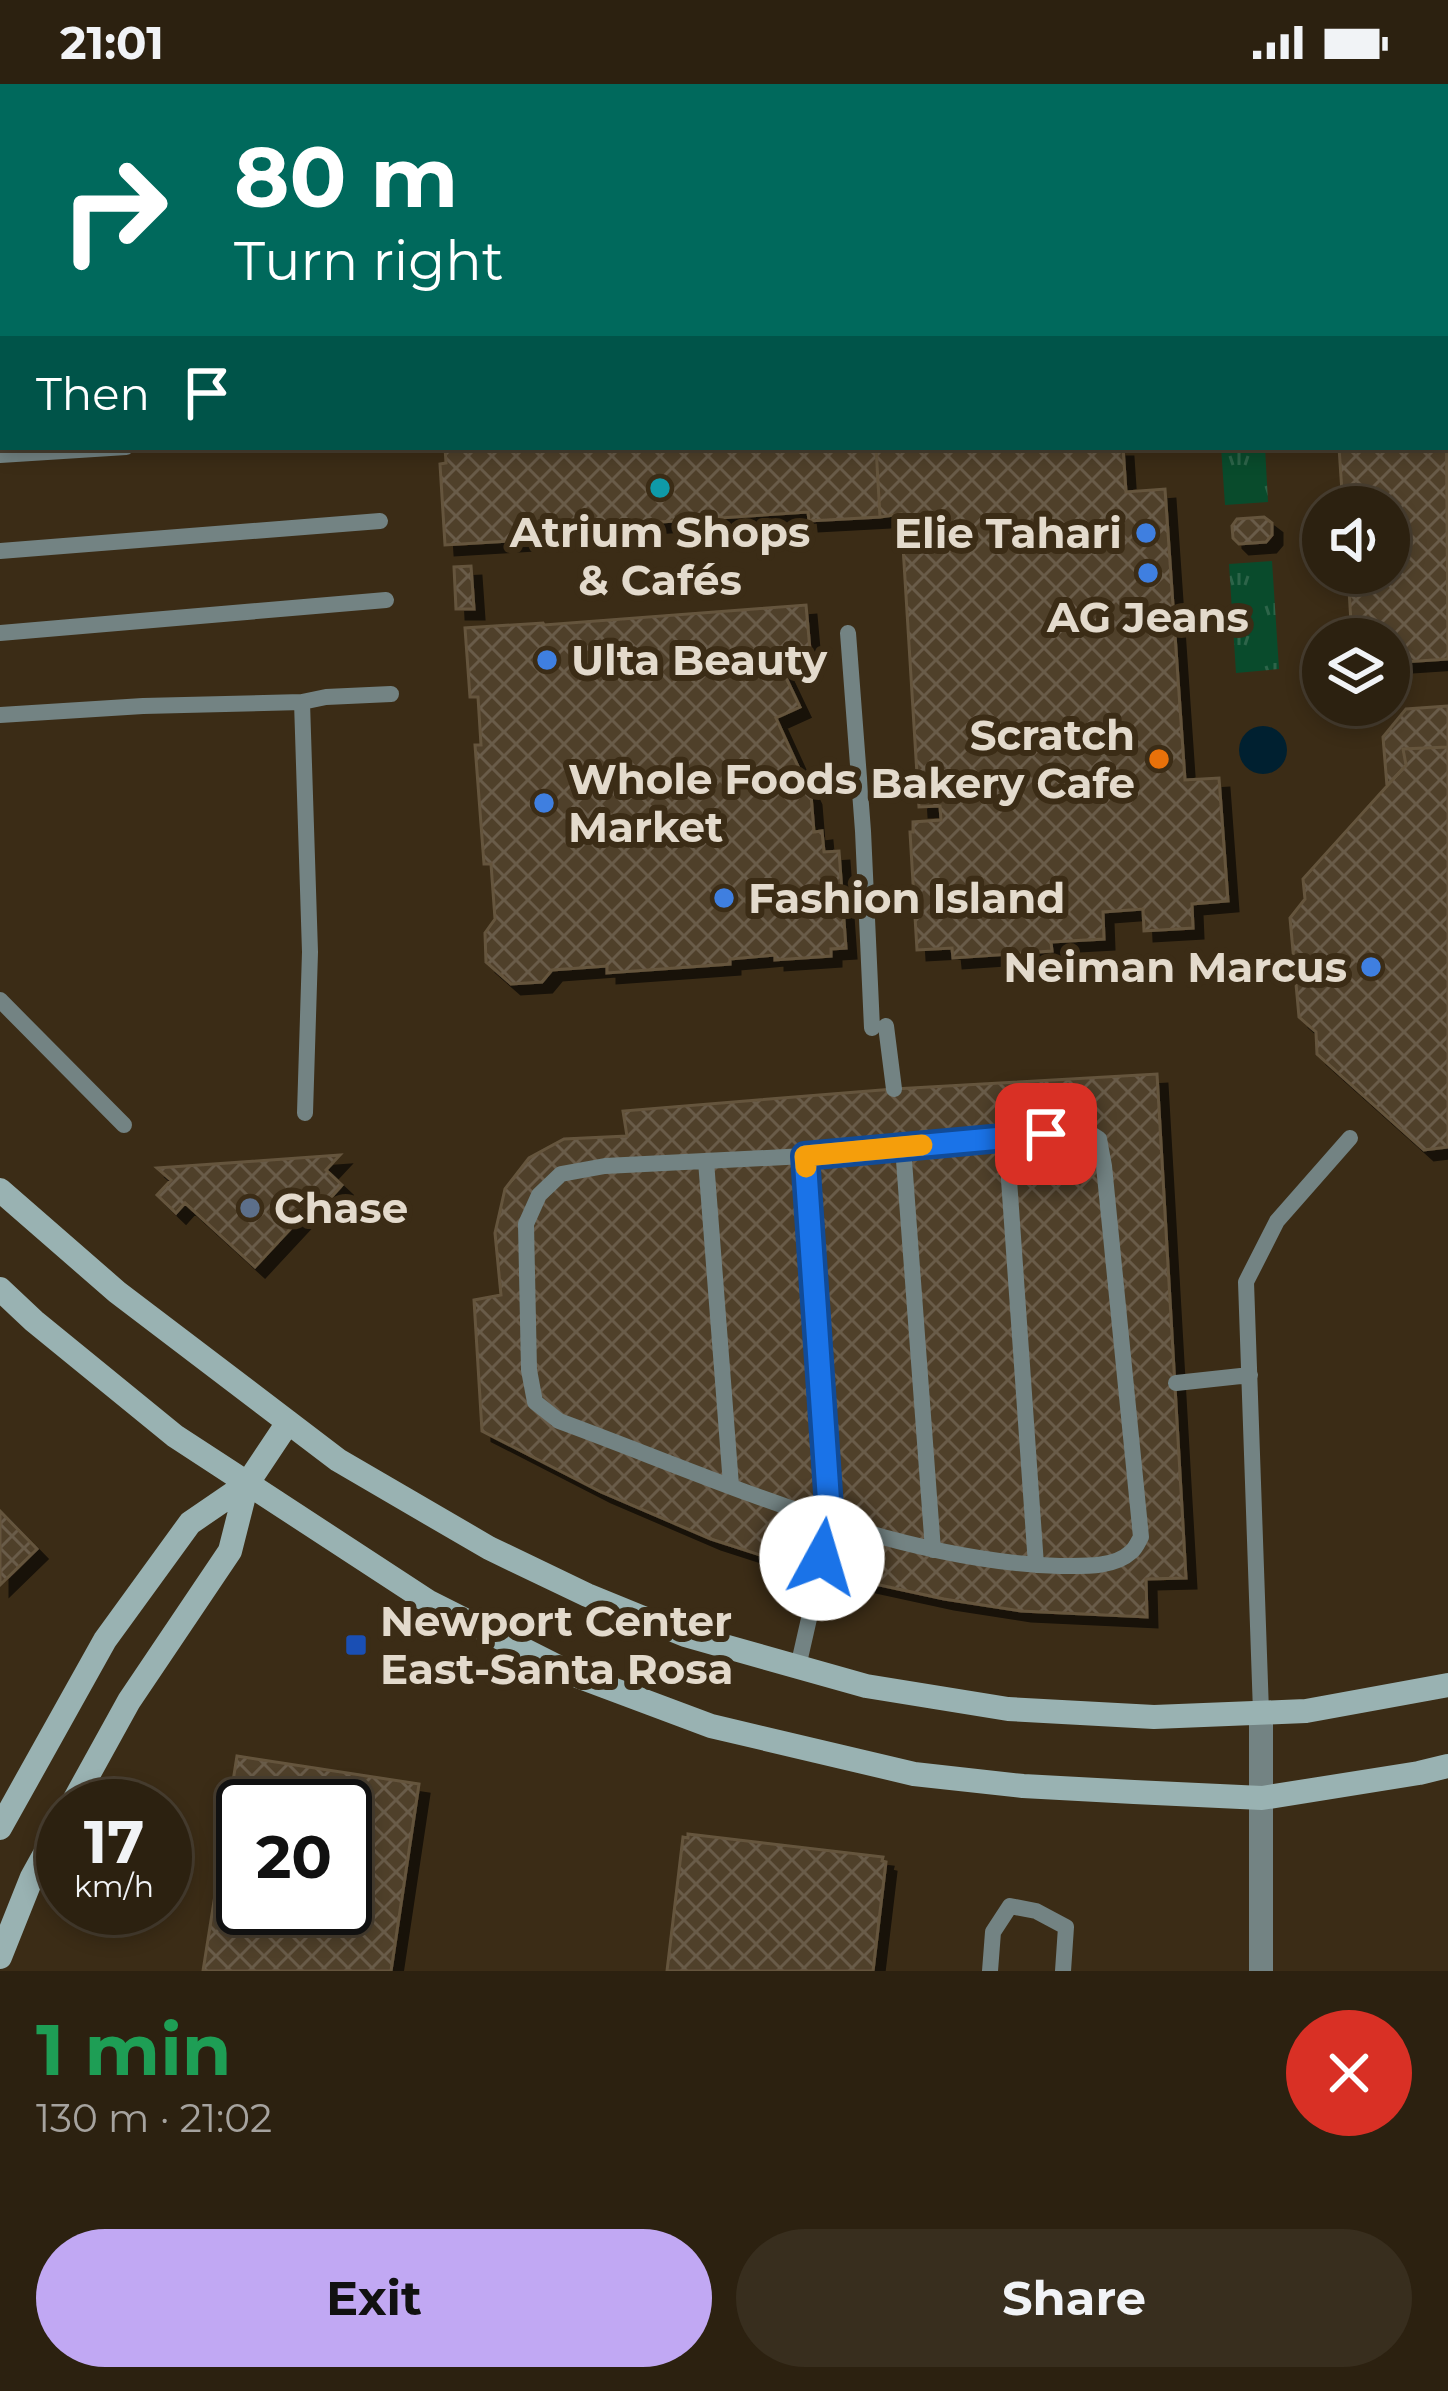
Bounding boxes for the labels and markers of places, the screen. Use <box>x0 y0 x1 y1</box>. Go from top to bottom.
marker: Atrium Shops & Cafés <box>647 475 673 501</box>
place label: Atrium Shops & Cafés <box>509 506 810 606</box>
place label: Elie Tahari <box>894 507 1122 559</box>
marker: Elie Tahari <box>1133 520 1159 546</box>
marker: AG Jeans <box>1135 560 1161 586</box>
place label: AG Jeans <box>1046 591 1249 643</box>
place label: Ulta Beauty <box>571 634 828 686</box>
marker: Ulta Beauty <box>534 647 560 673</box>
place label: Scratch Bakery Cafe <box>870 709 1135 809</box>
marker: Scratch Bakery Cafe <box>1146 746 1172 772</box>
place label: Whole Foods Market <box>568 753 857 853</box>
marker: Whole Foods Market <box>531 790 557 816</box>
place label: Fashion Island <box>748 872 1065 924</box>
marker: Fashion Island <box>711 885 737 911</box>
place label: Neiman Marcus <box>1003 941 1347 993</box>
marker: Neiman Marcus <box>1358 954 1384 980</box>
pin <box>995 1083 1097 1185</box>
place label: Chase <box>274 1182 408 1234</box>
marker: Chase <box>237 1195 263 1221</box>
place label: Newport Center East-Santa Rosa <box>380 1595 733 1695</box>
marker: Newport Center East-Santa Rosa <box>343 1632 369 1658</box>

